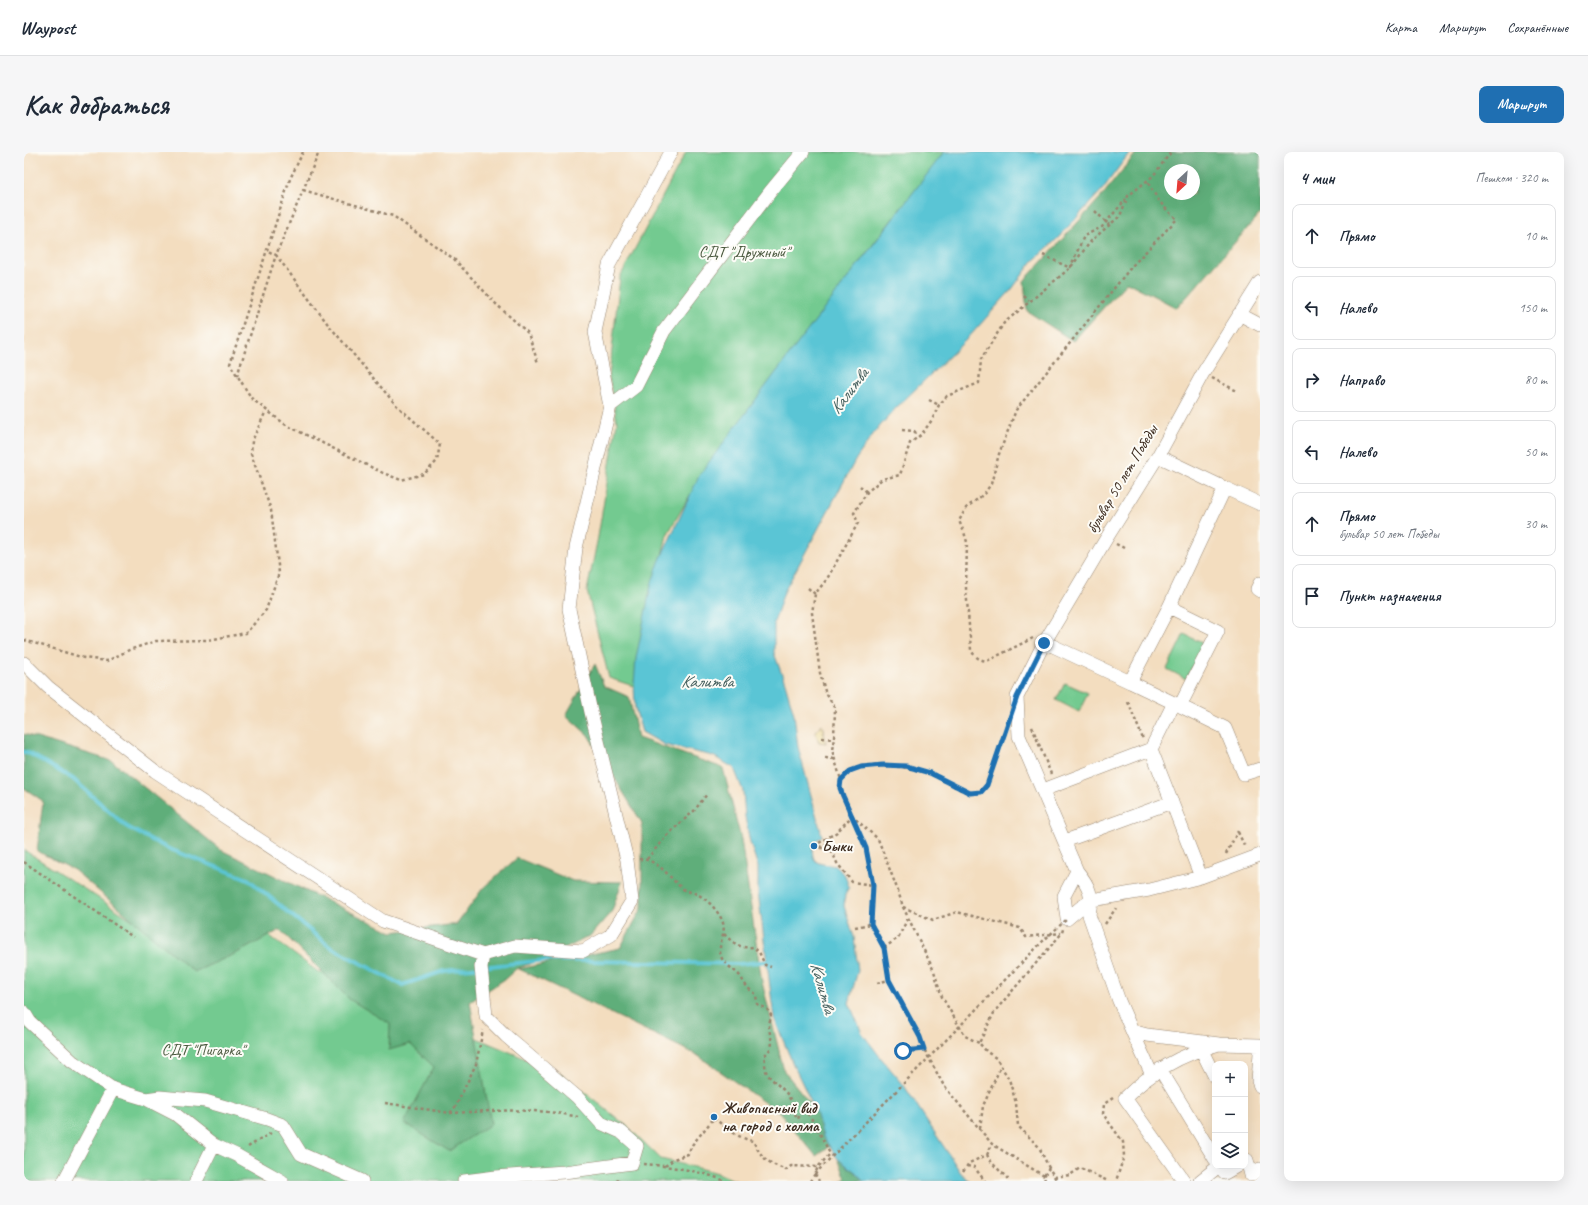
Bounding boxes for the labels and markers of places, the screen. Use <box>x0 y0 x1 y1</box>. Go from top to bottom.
place label: Быки <box>822 836 853 856</box>
marker: Быки <box>809 841 819 851</box>
place label: Живописный вид на город с холма <box>722 1098 820 1136</box>
marker: Живописный вид на город с холма <box>709 1112 719 1122</box>

